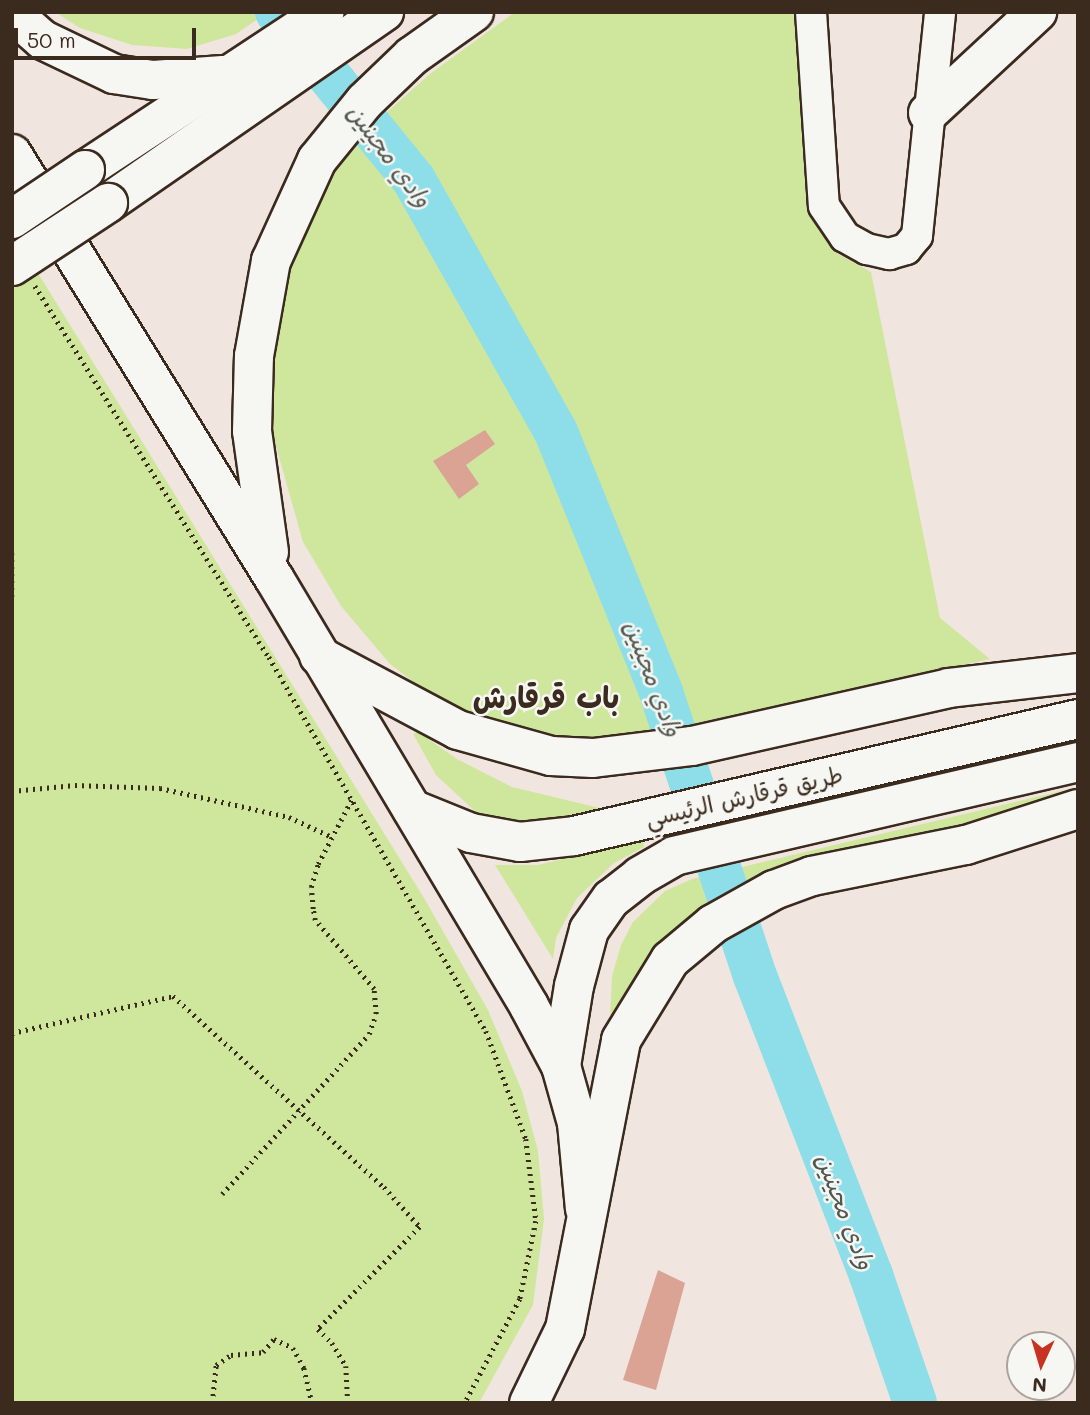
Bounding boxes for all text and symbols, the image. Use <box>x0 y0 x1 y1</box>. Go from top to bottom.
scale bar <box>18 14 200 58</box>
text: 50 m <box>27 26 76 53</box>
water label: وادي مجينين <box>342 98 438 212</box>
water label: وادي مجينين <box>619 616 689 740</box>
district label: باب قرقارش <box>473 678 619 714</box>
street label: طريق قرقارش الرئيسي <box>643 760 845 832</box>
water label: وادي مجينين <box>811 1149 881 1273</box>
north arrow <box>1006 1331 1076 1401</box>
text: N <box>1032 1372 1048 1398</box>

